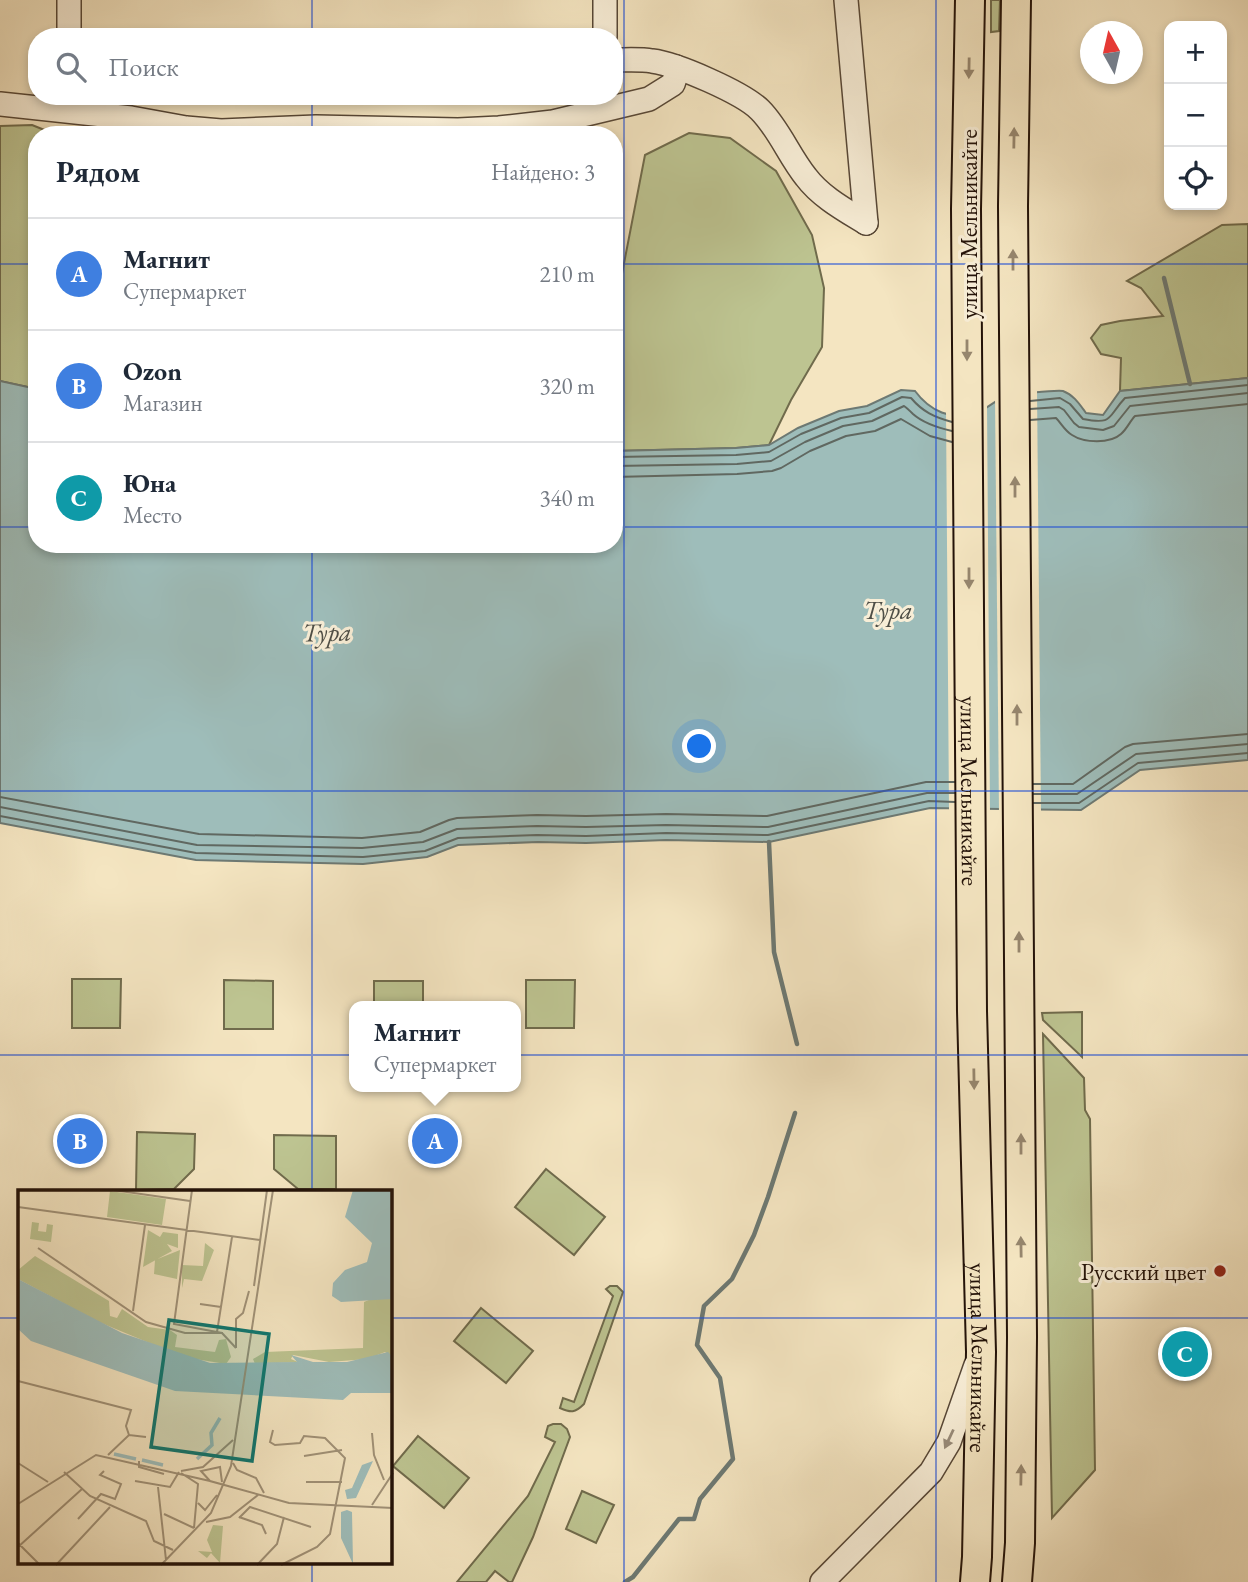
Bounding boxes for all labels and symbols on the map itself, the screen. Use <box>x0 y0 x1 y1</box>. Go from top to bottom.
north arrow <box>1080 21 1143 84</box>
one-way arrow <box>963 57 975 79</box>
one-way arrow <box>1008 127 1020 149</box>
street label: улица Мельникайте <box>953 129 984 319</box>
one-way arrow <box>1007 248 1019 270</box>
one-way arrow <box>961 340 973 362</box>
one-way arrow <box>1009 476 1021 498</box>
one-way arrow <box>963 567 975 589</box>
water label: Тура <box>863 593 913 627</box>
water label: Тура <box>302 615 352 649</box>
street label: улица Мельникайте <box>954 696 987 886</box>
one-way arrow <box>1011 703 1023 725</box>
your location <box>682 729 716 763</box>
one-way arrow <box>1013 931 1025 953</box>
one-way arrow <box>968 1068 980 1090</box>
pin: B <box>57 1115 103 1167</box>
pin: A <box>412 1115 458 1167</box>
one-way arrow <box>1015 1133 1027 1155</box>
inset map <box>18 1190 392 1564</box>
one-way arrow <box>1016 1236 1027 1258</box>
place label: Русский цвет <box>1081 1256 1206 1287</box>
street label: улица Мельникайте <box>963 1262 997 1453</box>
marker: Русский цвет <box>1212 1263 1228 1279</box>
pin: C <box>1162 1328 1208 1380</box>
one-way arrow <box>943 1429 955 1449</box>
one-way arrow <box>1015 1463 1027 1485</box>

